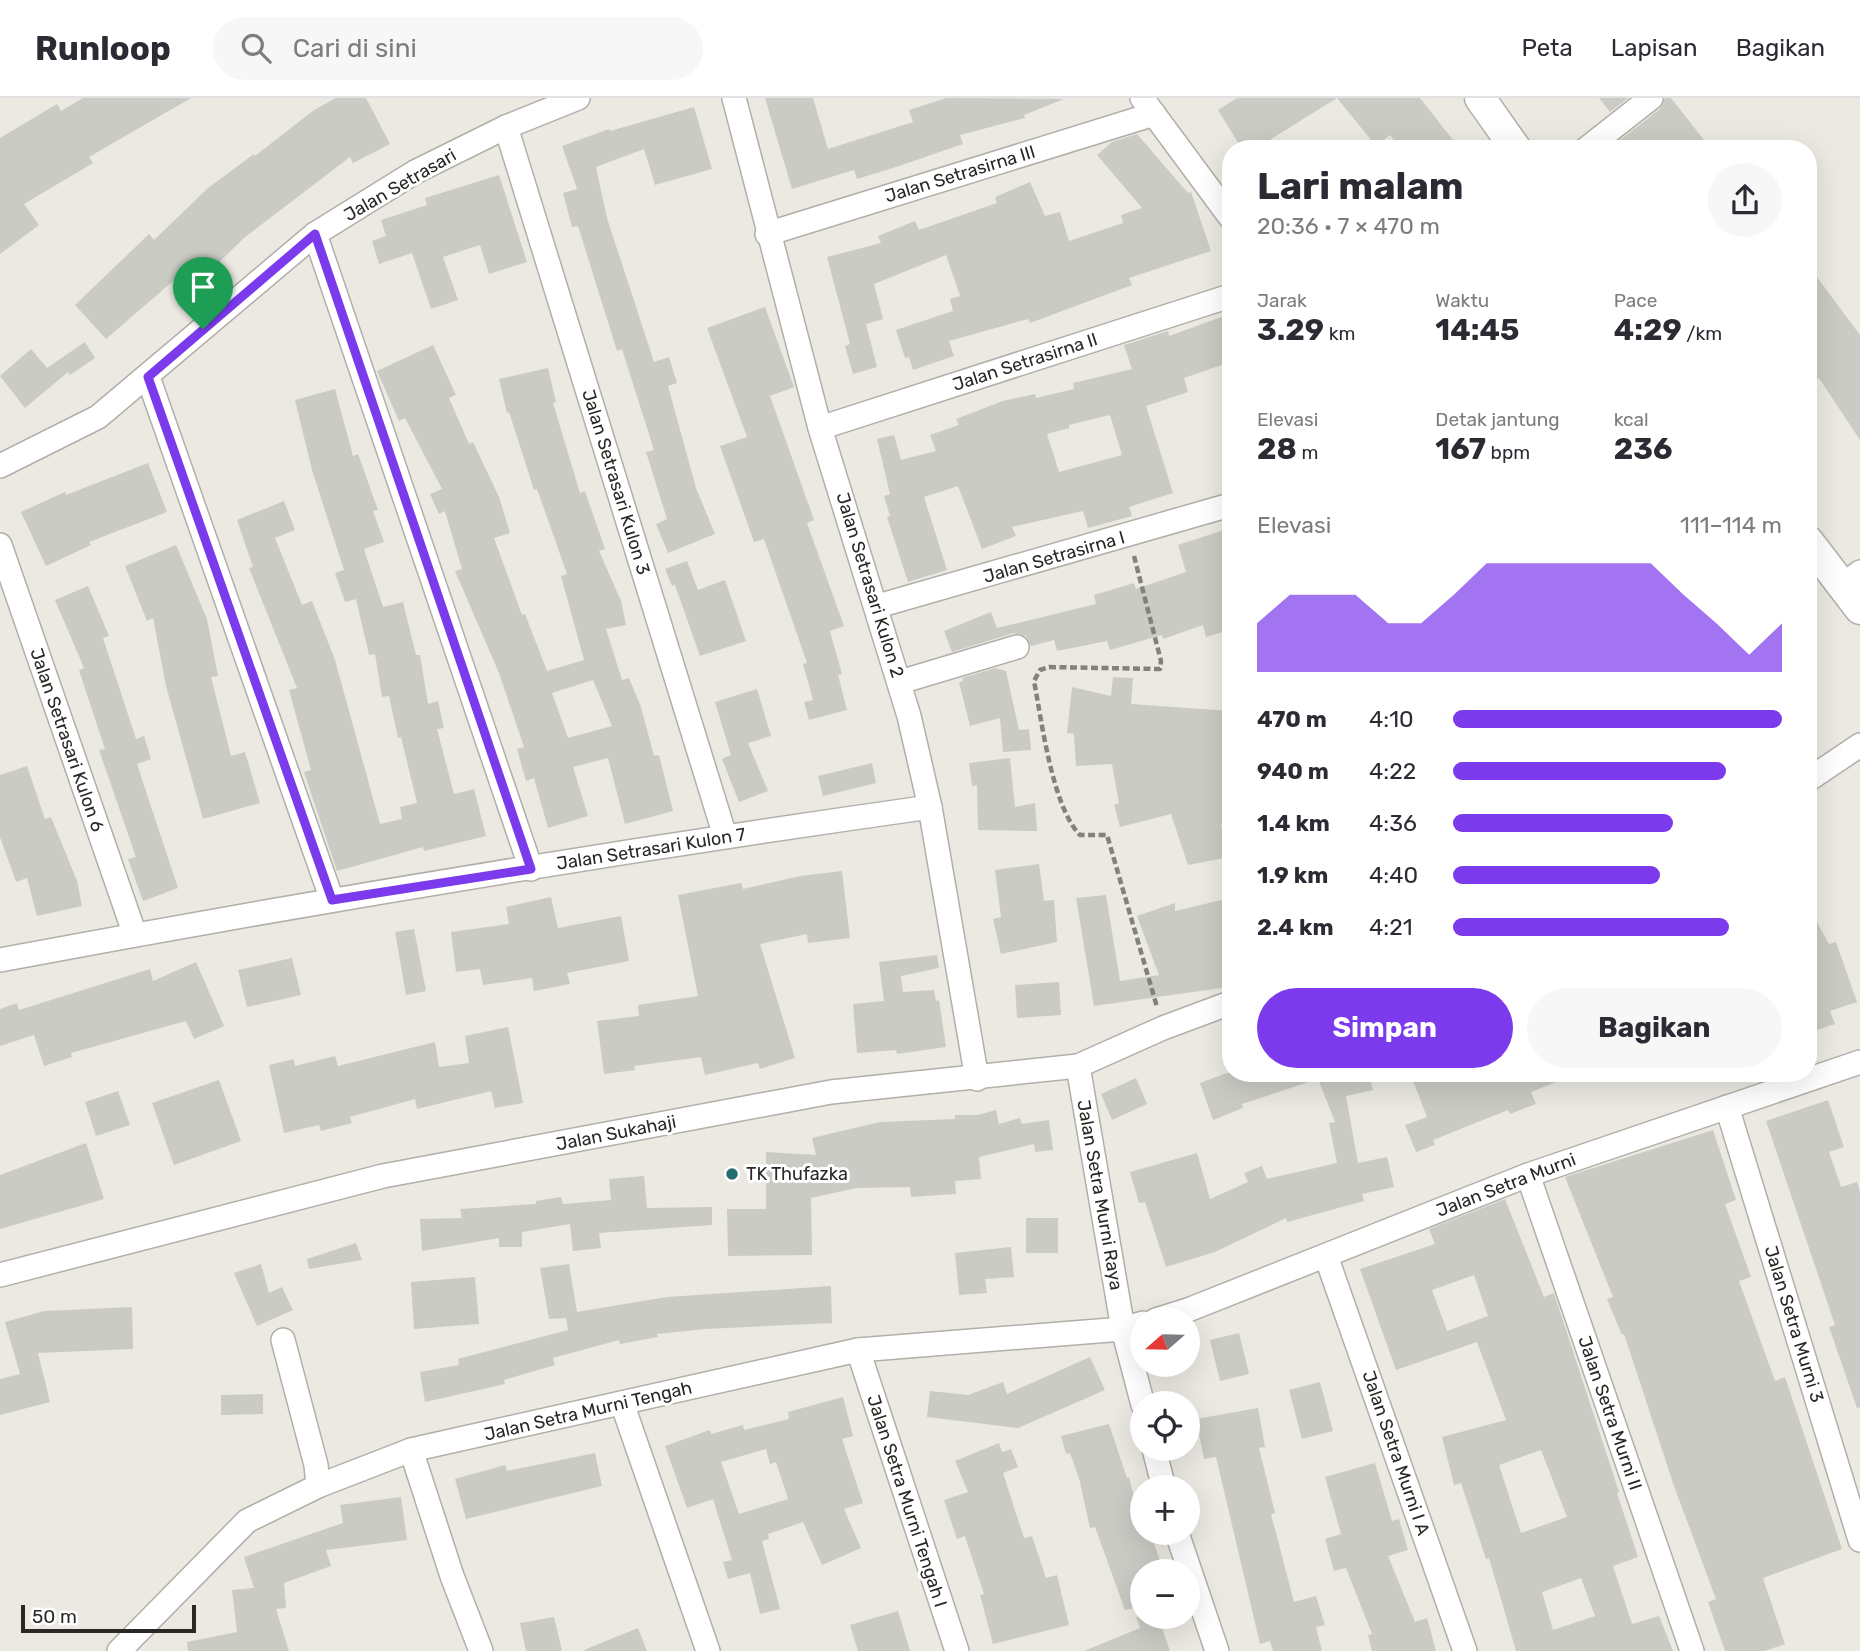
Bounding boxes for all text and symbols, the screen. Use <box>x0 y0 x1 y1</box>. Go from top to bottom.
search box <box>213 17 703 80</box>
text: Runloop <box>35 29 171 68</box>
icon: search <box>237 29 275 67</box>
text: Cari di sini <box>293 33 417 64</box>
text: Peta <box>1521 34 1573 62</box>
text: Lapisan <box>1611 34 1698 62</box>
text: Bagikan <box>1736 34 1825 62</box>
street label: Jalan Setrasirna III <box>882 141 1038 207</box>
street label: Jalan Setrasari <box>340 144 460 226</box>
text: Lari malam <box>1257 163 1464 209</box>
button: share <box>1708 163 1782 237</box>
text: 20:36 · 7 × 470 m <box>1257 212 1440 240</box>
pin <box>173 257 233 329</box>
icon: arrive <box>184 268 222 306</box>
text: Jarak <box>1257 289 1307 312</box>
text: Waktu <box>1435 289 1489 312</box>
text: Pace <box>1614 289 1657 312</box>
text: 3.29 <box>1257 312 1324 348</box>
text: 14:45 <box>1435 312 1519 348</box>
text: 4:29 <box>1614 312 1682 348</box>
text: km <box>1324 322 1355 345</box>
text: /km <box>1682 322 1722 345</box>
street label: Jalan Setrasirna II <box>950 328 1100 396</box>
street label: Jalan Setrasari Kulon 3 <box>577 387 655 577</box>
text: Elevasi <box>1257 408 1318 431</box>
text: Detak jantung <box>1435 408 1560 431</box>
text: kcal <box>1614 408 1649 431</box>
text: 28 <box>1257 431 1297 467</box>
text: 167 <box>1435 431 1486 467</box>
text: 236 <box>1614 431 1672 467</box>
text: m <box>1297 441 1318 464</box>
text: bpm <box>1486 441 1530 464</box>
street label: Jalan Setrasari Kulon 2 <box>831 490 909 680</box>
text: Elevasi <box>1257 511 1331 539</box>
text: 111–114 m <box>1680 511 1782 539</box>
street label: Jalan Setrasirna I <box>981 526 1127 588</box>
street label: Jalan Setrasari Kulon 6 <box>25 645 109 835</box>
text: 470 m <box>1257 705 1327 733</box>
text: 4:10 <box>1369 705 1414 733</box>
text: 940 m <box>1257 757 1329 785</box>
text: 4:22 <box>1369 757 1416 785</box>
text: 1.4 km <box>1257 809 1330 837</box>
text: 4:36 <box>1369 809 1417 837</box>
street label: Jalan Setrasari Kulon 7 <box>555 823 747 875</box>
text: 1.9 km <box>1257 861 1328 889</box>
text: 4:40 <box>1369 861 1418 889</box>
text: 2.4 km <box>1257 913 1333 941</box>
text: 4:21 <box>1369 913 1413 941</box>
button: Simpan <box>1257 988 1513 1068</box>
button: Bagikan <box>1527 988 1782 1068</box>
street label: Jalan Setra Murni Raya <box>1072 1098 1128 1292</box>
street label: Jalan Sukahaji <box>554 1111 678 1155</box>
street label: Jalan Setra Murni <box>1433 1148 1579 1222</box>
place label: TK Thufazka <box>746 1163 848 1185</box>
marker: TK Thufazka <box>724 1166 740 1182</box>
street label: Jalan Setra Murni 3 <box>1760 1243 1828 1405</box>
north arrow <box>1130 1307 1200 1377</box>
map controls <box>1130 1307 1200 1629</box>
street label: Jalan Setra Murni II <box>1573 1333 1647 1493</box>
street label: Jalan Setra Murni I A <box>1357 1368 1435 1538</box>
street label: Jalan Setra Murni Tengah <box>482 1376 694 1446</box>
button: locate <box>1130 1391 1200 1461</box>
street label: Jalan Setra Murni Tengah I <box>862 1392 952 1610</box>
button: + <box>1130 1475 1200 1545</box>
button: − <box>1130 1559 1200 1629</box>
scale bar <box>21 1602 196 1634</box>
text: 50 m <box>32 1605 77 1628</box>

